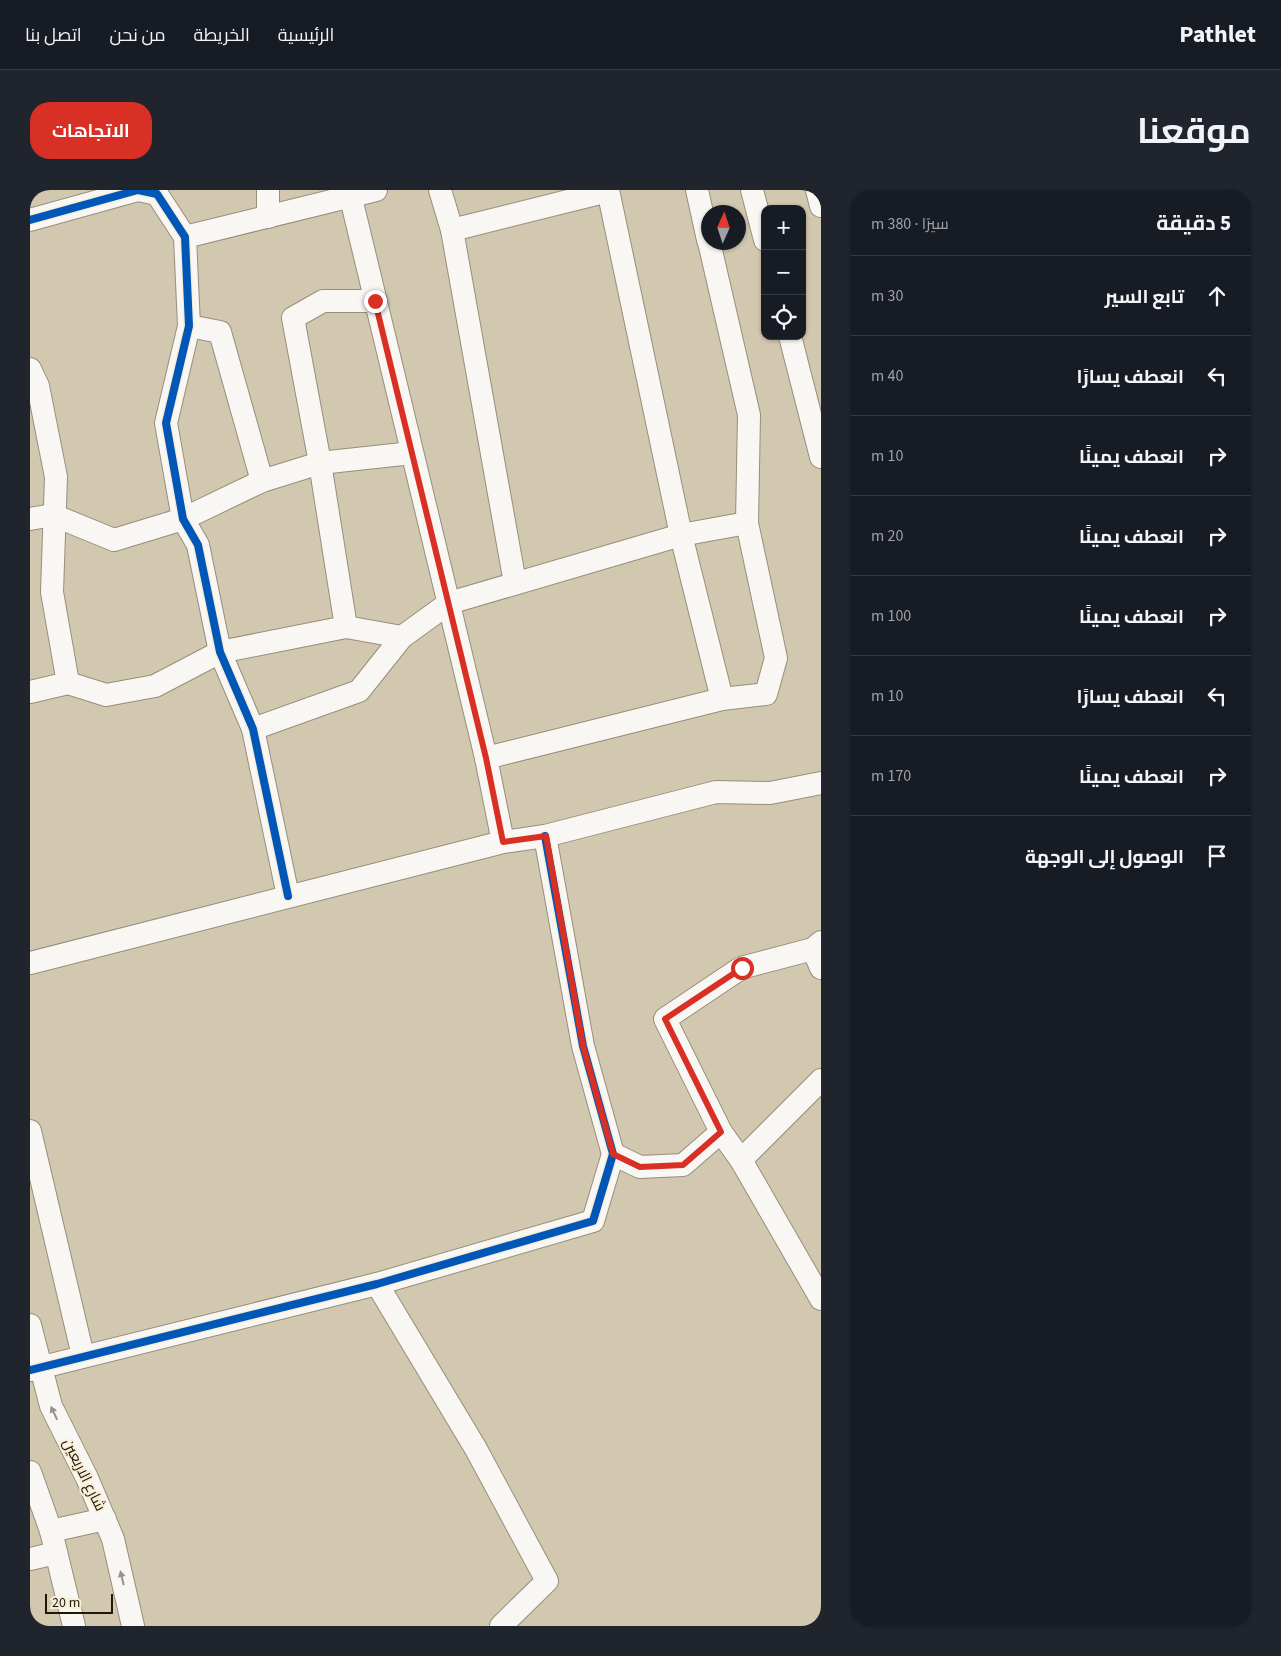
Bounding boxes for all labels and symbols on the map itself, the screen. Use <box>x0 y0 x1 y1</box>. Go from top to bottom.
north arrow <box>701 205 746 250</box>
route end <box>364 290 387 313</box>
route start <box>731 957 754 980</box>
one-way arrow <box>50 1406 58 1420</box>
street label: شارع الاربعين <box>57 1435 111 1515</box>
one-way arrow <box>118 1571 126 1586</box>
scale bar <box>45 1591 112 1614</box>

